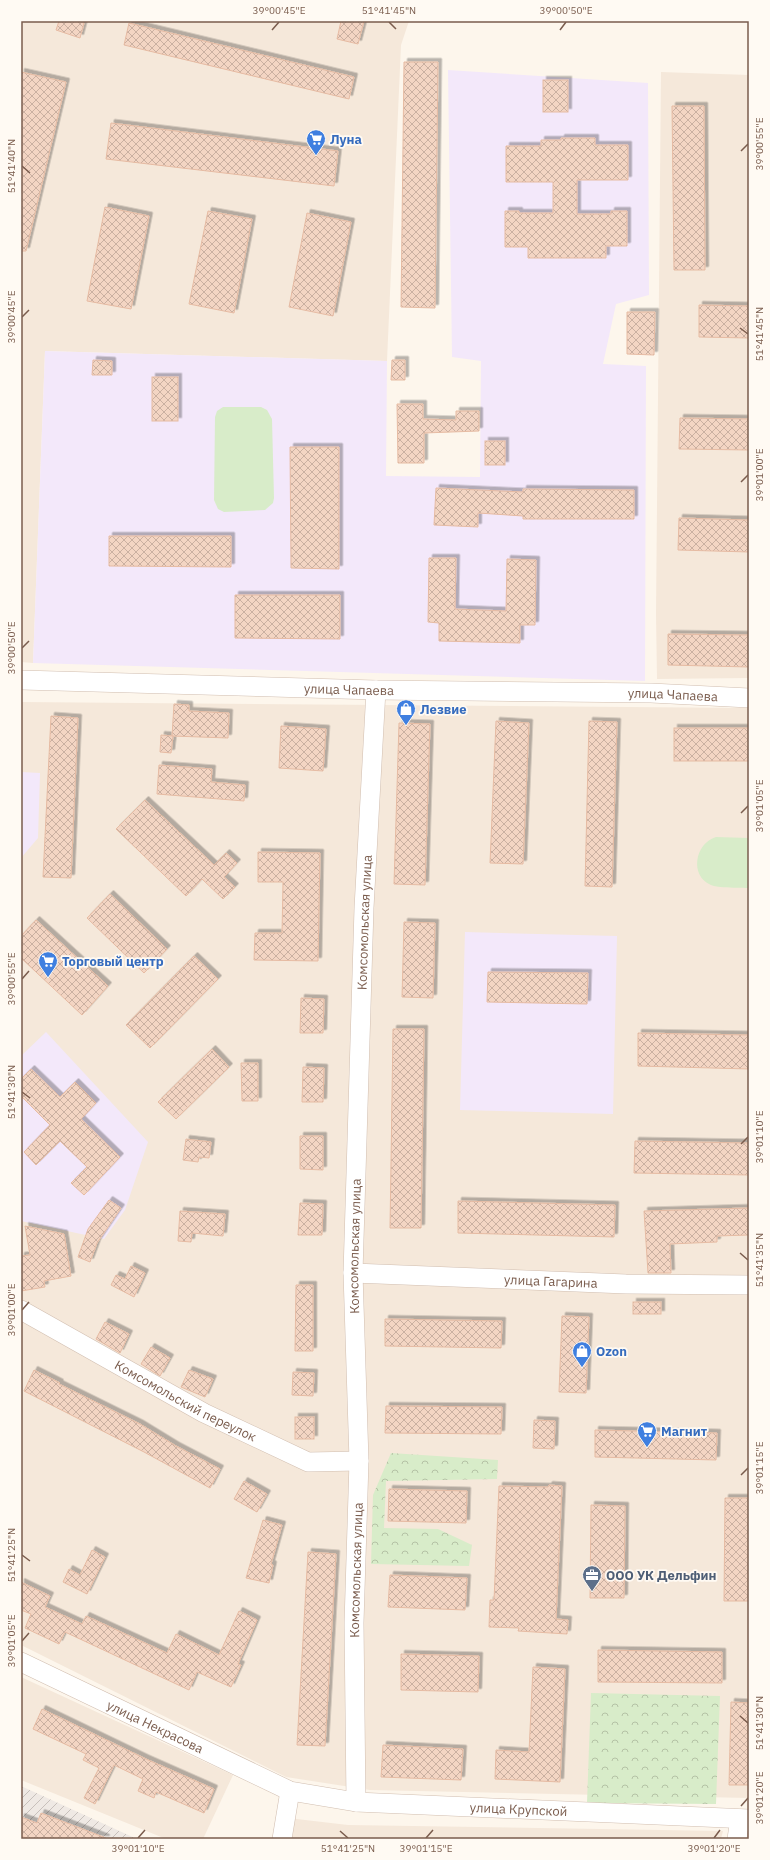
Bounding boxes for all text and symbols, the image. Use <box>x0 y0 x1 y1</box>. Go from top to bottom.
text: 39°00'45"E <box>252 4 306 17</box>
text: 51°41'45"N <box>362 4 416 17</box>
text: 39°00'50"E <box>539 4 593 17</box>
text: 39°00'55"E <box>753 117 766 171</box>
supermarket icon: Луна <box>305 128 327 156</box>
place label: Луна <box>330 131 362 148</box>
text: 51°41'40"N <box>5 139 18 193</box>
text: 39°00'45"E <box>5 290 18 344</box>
text: 51°41'45"N <box>753 307 766 361</box>
text: 39°01'00"E <box>753 448 766 502</box>
text: 39°00'50"E <box>5 621 18 675</box>
street label: улица Чапаева <box>304 680 394 699</box>
street label: улица Чапаева <box>628 685 718 705</box>
shop icon: Лезвие <box>395 698 417 726</box>
place label: Лезвие <box>420 701 467 718</box>
text: 39°01'05"E <box>753 779 766 833</box>
street label: Комсомольская улица <box>354 854 376 990</box>
supermarket icon: Торговый центр <box>37 950 59 978</box>
text: 39°00'55"E <box>5 952 18 1006</box>
place label: Торговый центр <box>62 953 164 970</box>
text: 51°41'30"N <box>5 1065 18 1119</box>
text: 39°01'10"E <box>753 1110 766 1164</box>
street label: Комсомольская улица <box>345 1178 365 1314</box>
text: 51°41'35"N <box>753 1233 766 1287</box>
street label: улица Гагарина <box>504 1271 598 1292</box>
text: 39°01'00"E <box>5 1283 18 1337</box>
shop icon: Ozon <box>571 1340 593 1368</box>
place label: Ozon <box>596 1343 627 1360</box>
street label: Комсомольский переулок <box>111 1356 259 1445</box>
supermarket icon: Магнит <box>636 1420 658 1448</box>
place label: Магнит <box>661 1423 708 1440</box>
text: 39°01'15"E <box>753 1441 766 1495</box>
street label: Комсомольская улица <box>346 1502 367 1638</box>
text: 51°41'25"N <box>5 1528 18 1582</box>
office icon: ООО УК Дельфин <box>581 1564 603 1592</box>
place label: ООО УК Дельфин <box>606 1567 716 1584</box>
text: 39°01'05"E <box>5 1614 18 1668</box>
text: 51°41'30"N <box>753 1696 766 1750</box>
street label: улица Некрасова <box>104 1697 206 1757</box>
text: 39°01'20"E <box>753 1771 766 1825</box>
street label: улица Крупской <box>469 1799 568 1820</box>
text: 39°01'10"E <box>111 1842 165 1855</box>
text: 51°41'25"N <box>321 1842 375 1855</box>
text: 39°01'15"E <box>399 1842 453 1855</box>
text: 39°01'20"E <box>687 1842 741 1855</box>

